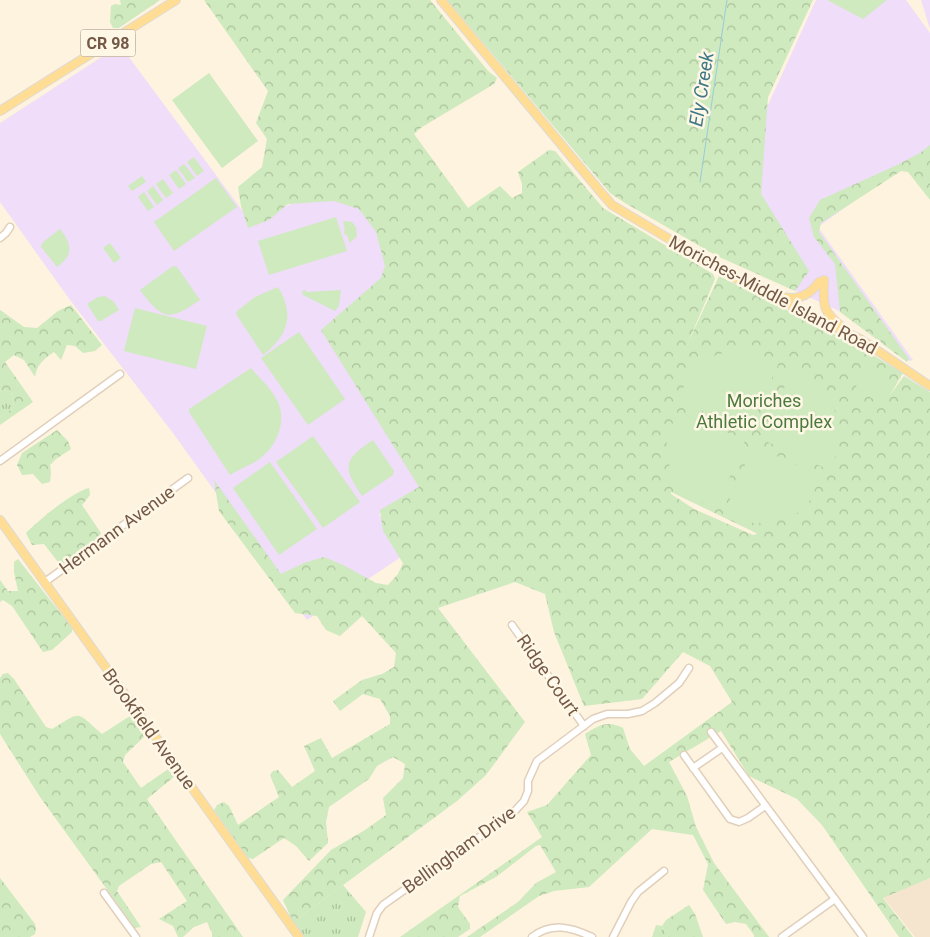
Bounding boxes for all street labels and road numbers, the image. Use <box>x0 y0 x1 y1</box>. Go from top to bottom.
road number: CR 98 <box>80 29 136 56</box>
street label: Moriches-Middle Island Road <box>666 231 881 358</box>
street label: Hermann Avenue <box>55 481 178 578</box>
street label: Ridge Court <box>513 630 584 719</box>
street label: Brookfield Avenue <box>99 664 200 793</box>
street label: Bellingham Drive <box>398 802 519 898</box>

